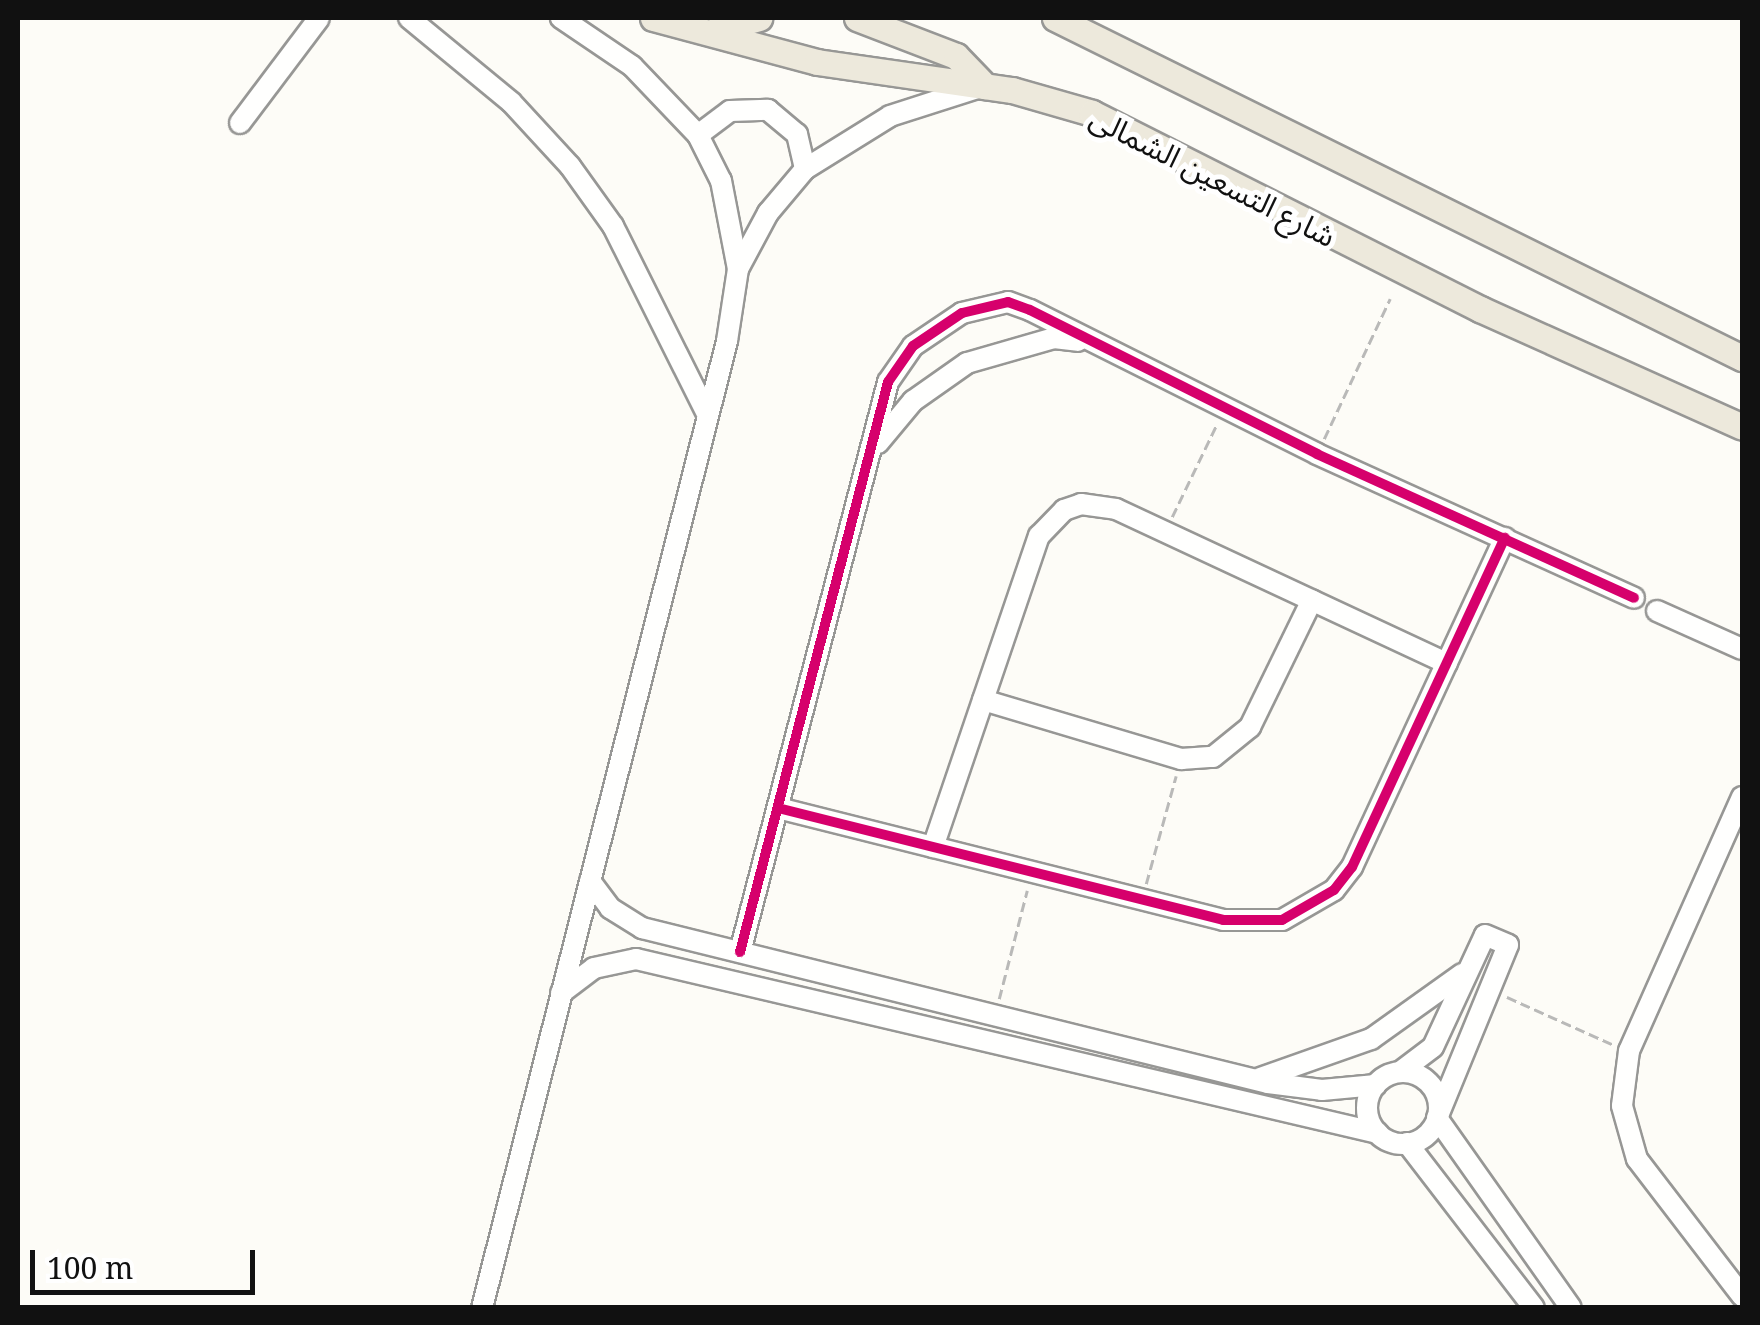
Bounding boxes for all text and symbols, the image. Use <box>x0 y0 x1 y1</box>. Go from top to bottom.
street label: شارع التسعين الشمالى <box>1084 99 1342 255</box>
scale bar <box>35 1230 260 1292</box>
text: 100 m <box>47 1247 133 1288</box>

